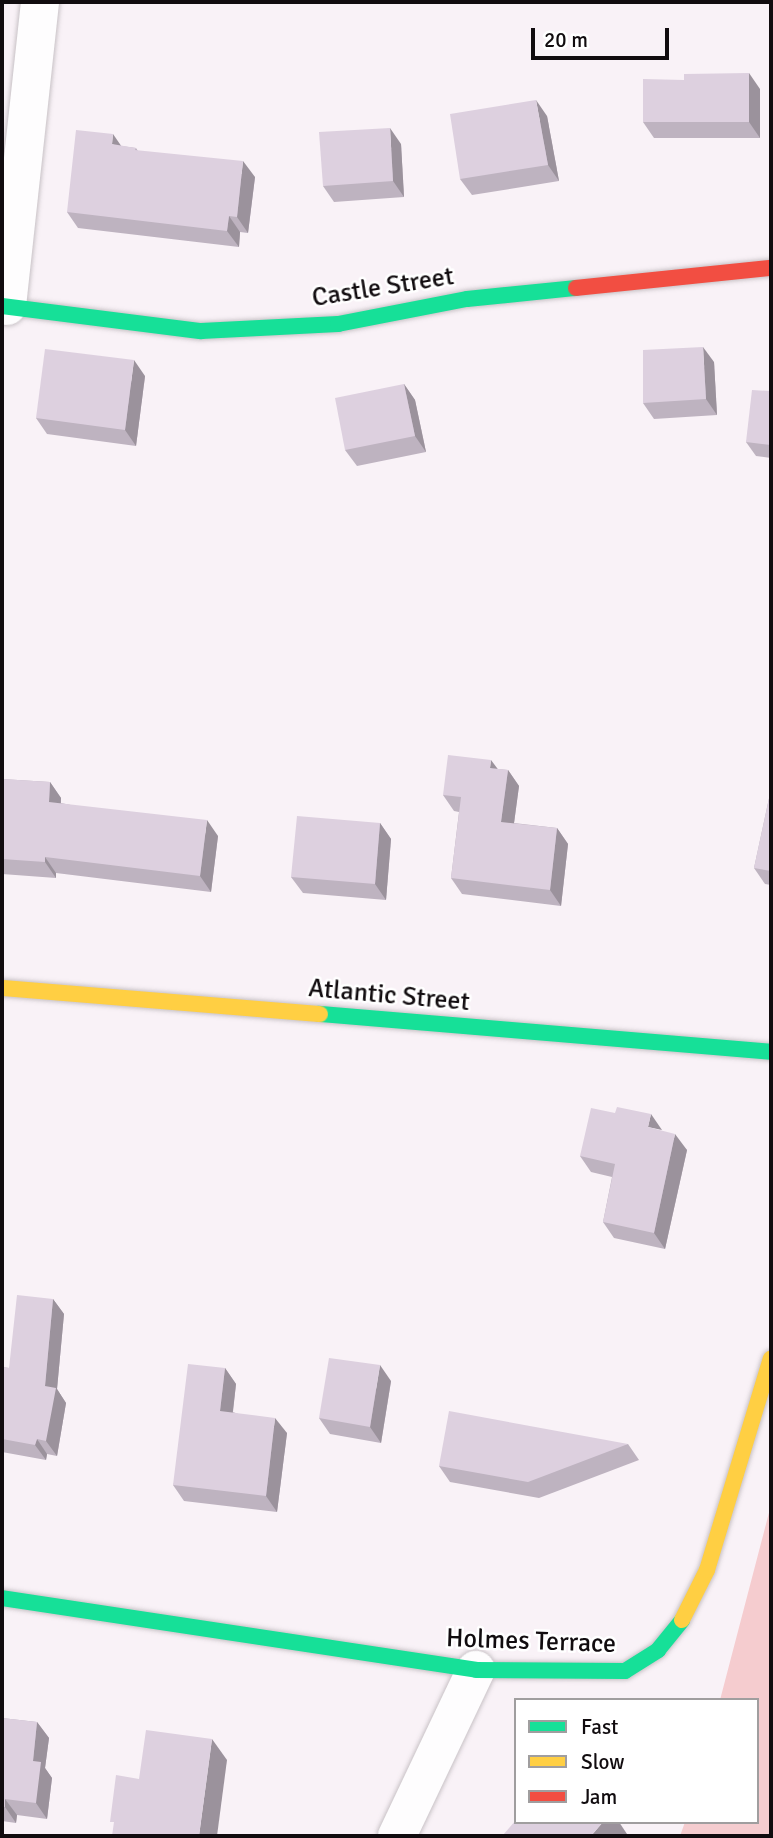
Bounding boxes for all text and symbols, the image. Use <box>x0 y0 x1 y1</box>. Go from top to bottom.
scale bar <box>535 14 673 58</box>
text: 20 m <box>544 27 588 53</box>
street label: Castle Street <box>310 261 456 315</box>
street label: Atlantic Street <box>307 973 471 1019</box>
street label: Holmes Terrace <box>445 1623 617 1661</box>
legend <box>514 1698 759 1824</box>
text: Fast <box>581 1714 618 1740</box>
text: Slow <box>581 1749 625 1775</box>
text: Jam <box>581 1784 617 1810</box>

